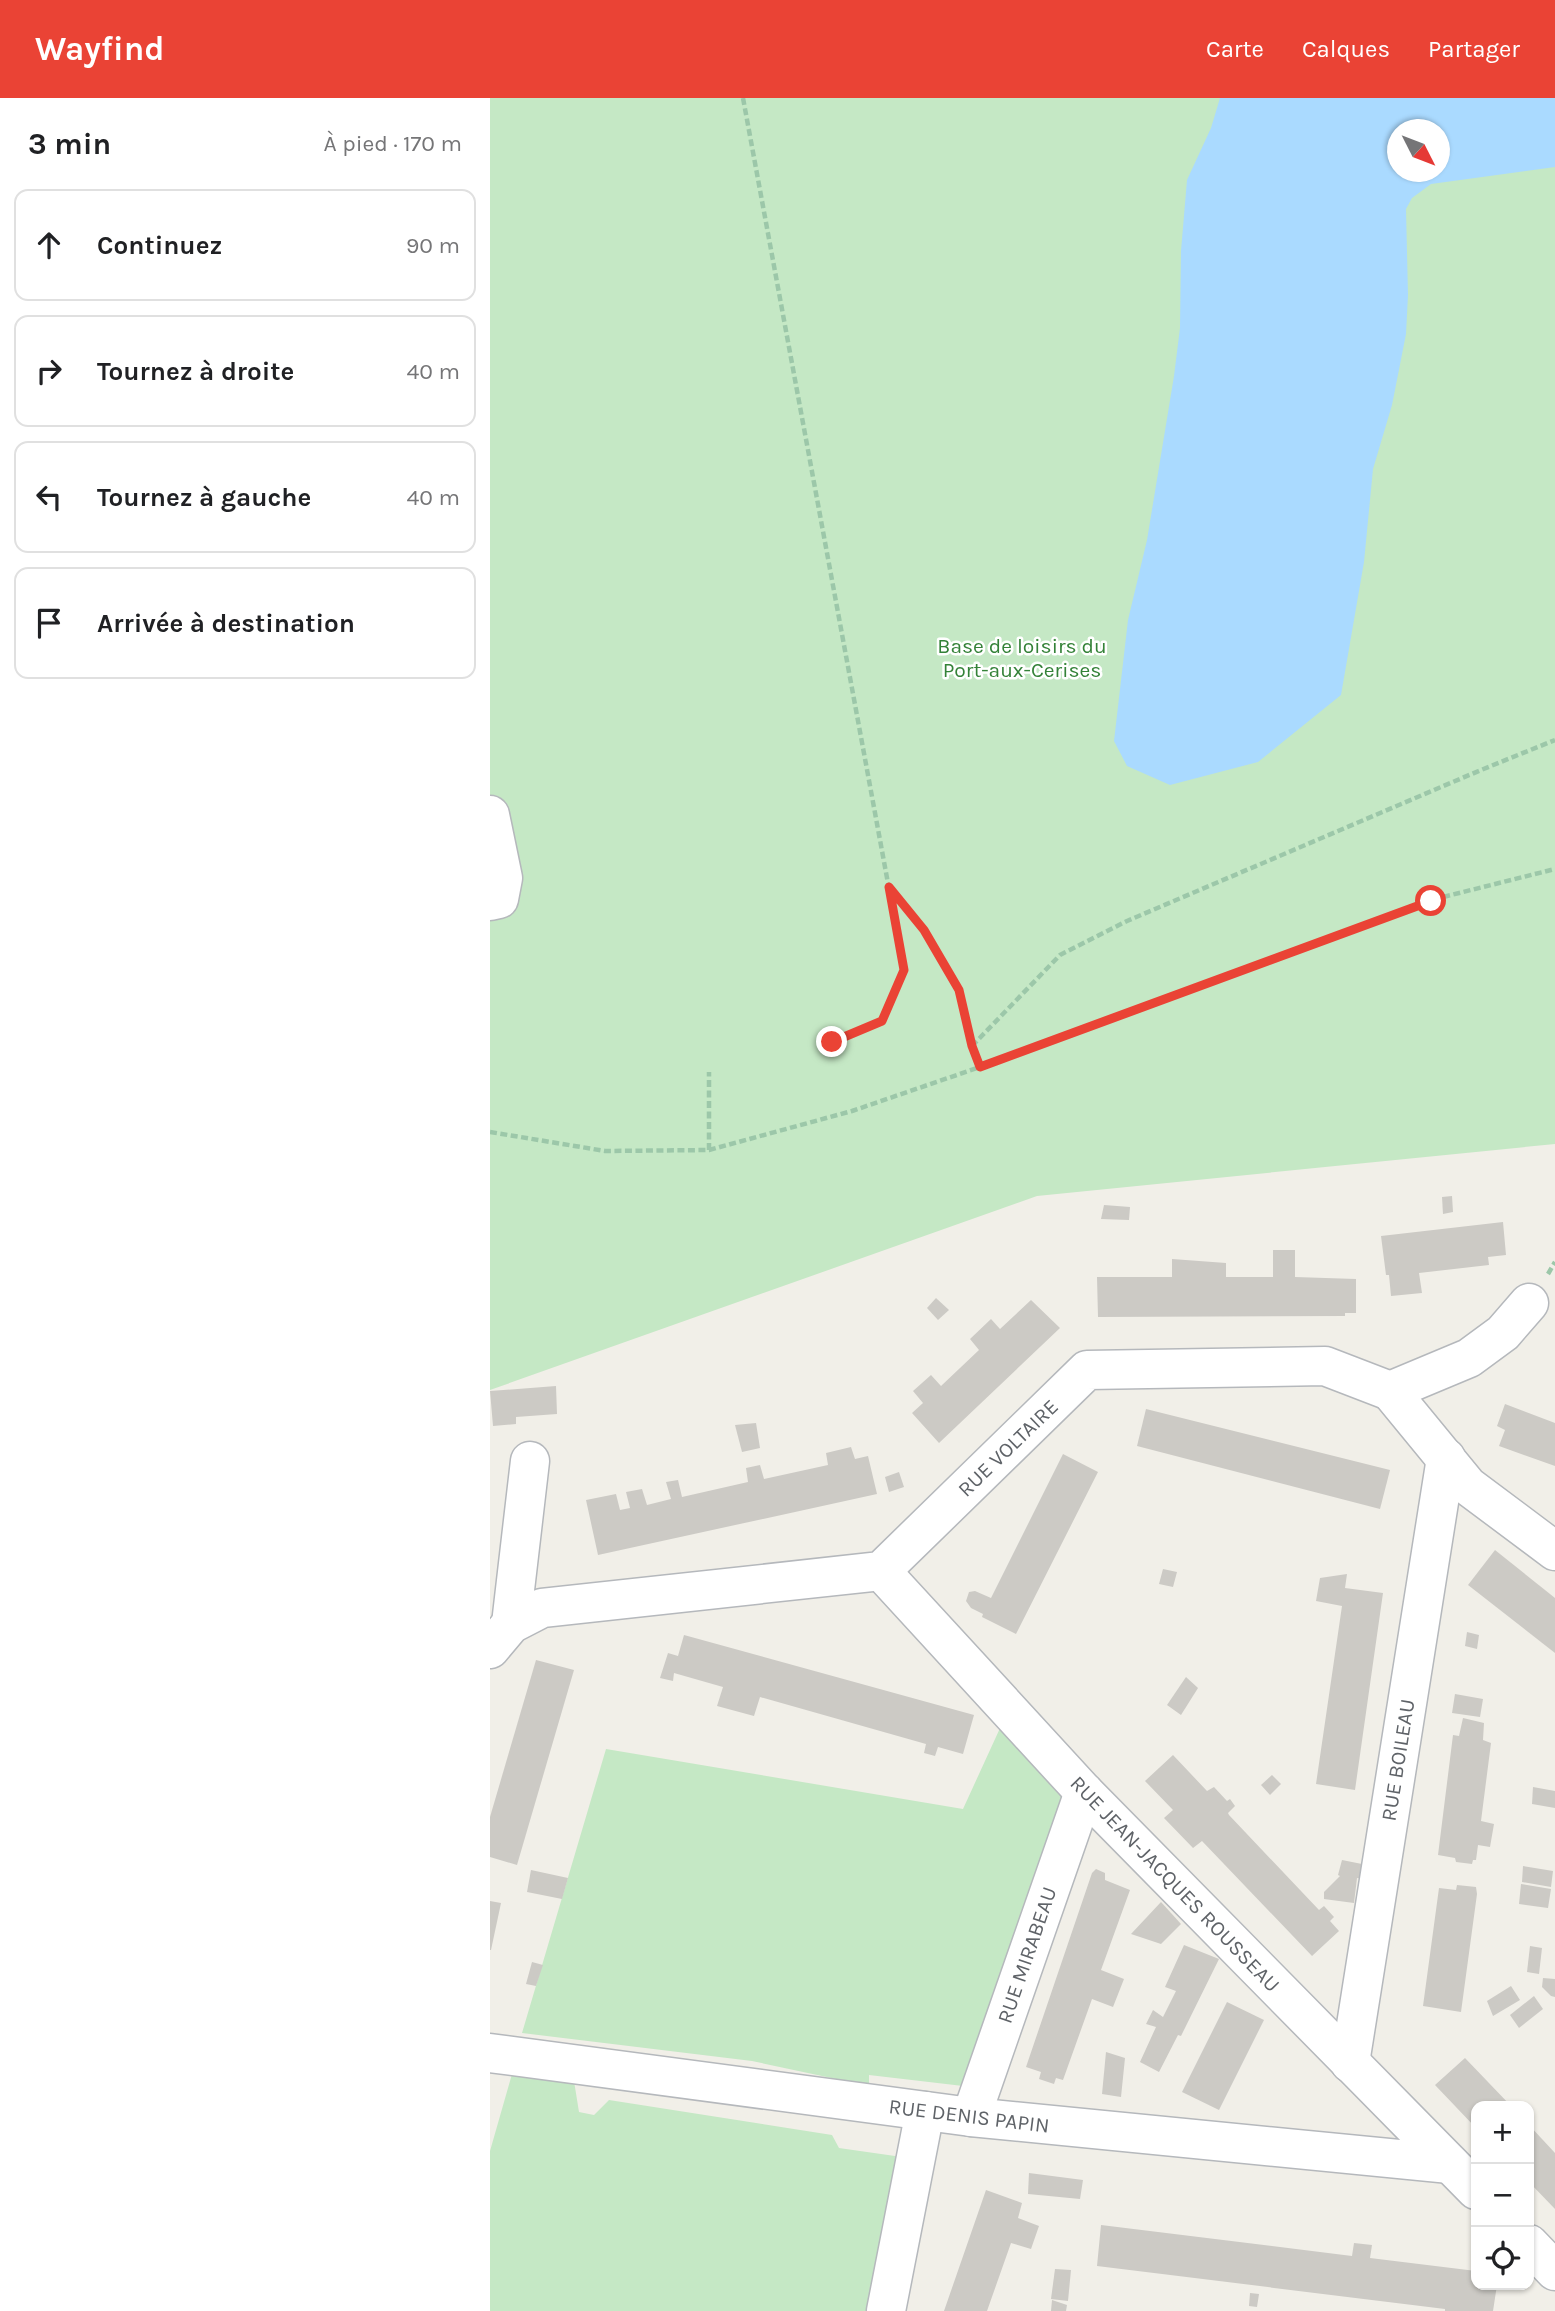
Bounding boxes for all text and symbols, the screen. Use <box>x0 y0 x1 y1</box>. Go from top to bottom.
text: Wayfind <box>35 30 165 68</box>
text: Carte <box>1206 35 1264 63</box>
text: Calques <box>1302 35 1390 63</box>
text: Partager <box>1428 35 1520 63</box>
north arrow <box>1387 119 1450 182</box>
text: 3 min <box>28 126 111 162</box>
text: À pied · 170 m <box>324 130 462 157</box>
icon: ahead <box>30 226 68 264</box>
text: Continuez <box>97 230 222 261</box>
text: 90 m <box>406 232 460 259</box>
icon: right <box>30 352 68 390</box>
text: Tournez à droite <box>97 356 294 387</box>
text: 40 m <box>407 358 460 385</box>
icon: left <box>30 478 68 516</box>
text: Tournez à gauche <box>97 482 311 513</box>
text: 40 m <box>407 484 460 511</box>
icon: arrive <box>30 604 68 642</box>
text: Arrivée à destination <box>97 608 355 639</box>
park label: Base de loisirs du Port-aux-Cerises <box>937 634 1107 682</box>
route start <box>1415 885 1446 916</box>
route end <box>816 1026 847 1057</box>
street label: RUE VOLTAIRE <box>953 1394 1063 1502</box>
street label: RUE BOILEAU <box>1377 1697 1419 1823</box>
street label: RUE JEAN-JACQUES ROUSSEAU <box>1065 1771 1285 1997</box>
street label: RUE MIRABEAU <box>992 1884 1062 2026</box>
street label: RUE DENIS PAPIN <box>887 2094 1051 2138</box>
map controls <box>1471 2101 1534 2290</box>
button: + <box>1471 2101 1534 2164</box>
button: − <box>1471 2164 1534 2227</box>
button: locate <box>1471 2227 1534 2290</box>

